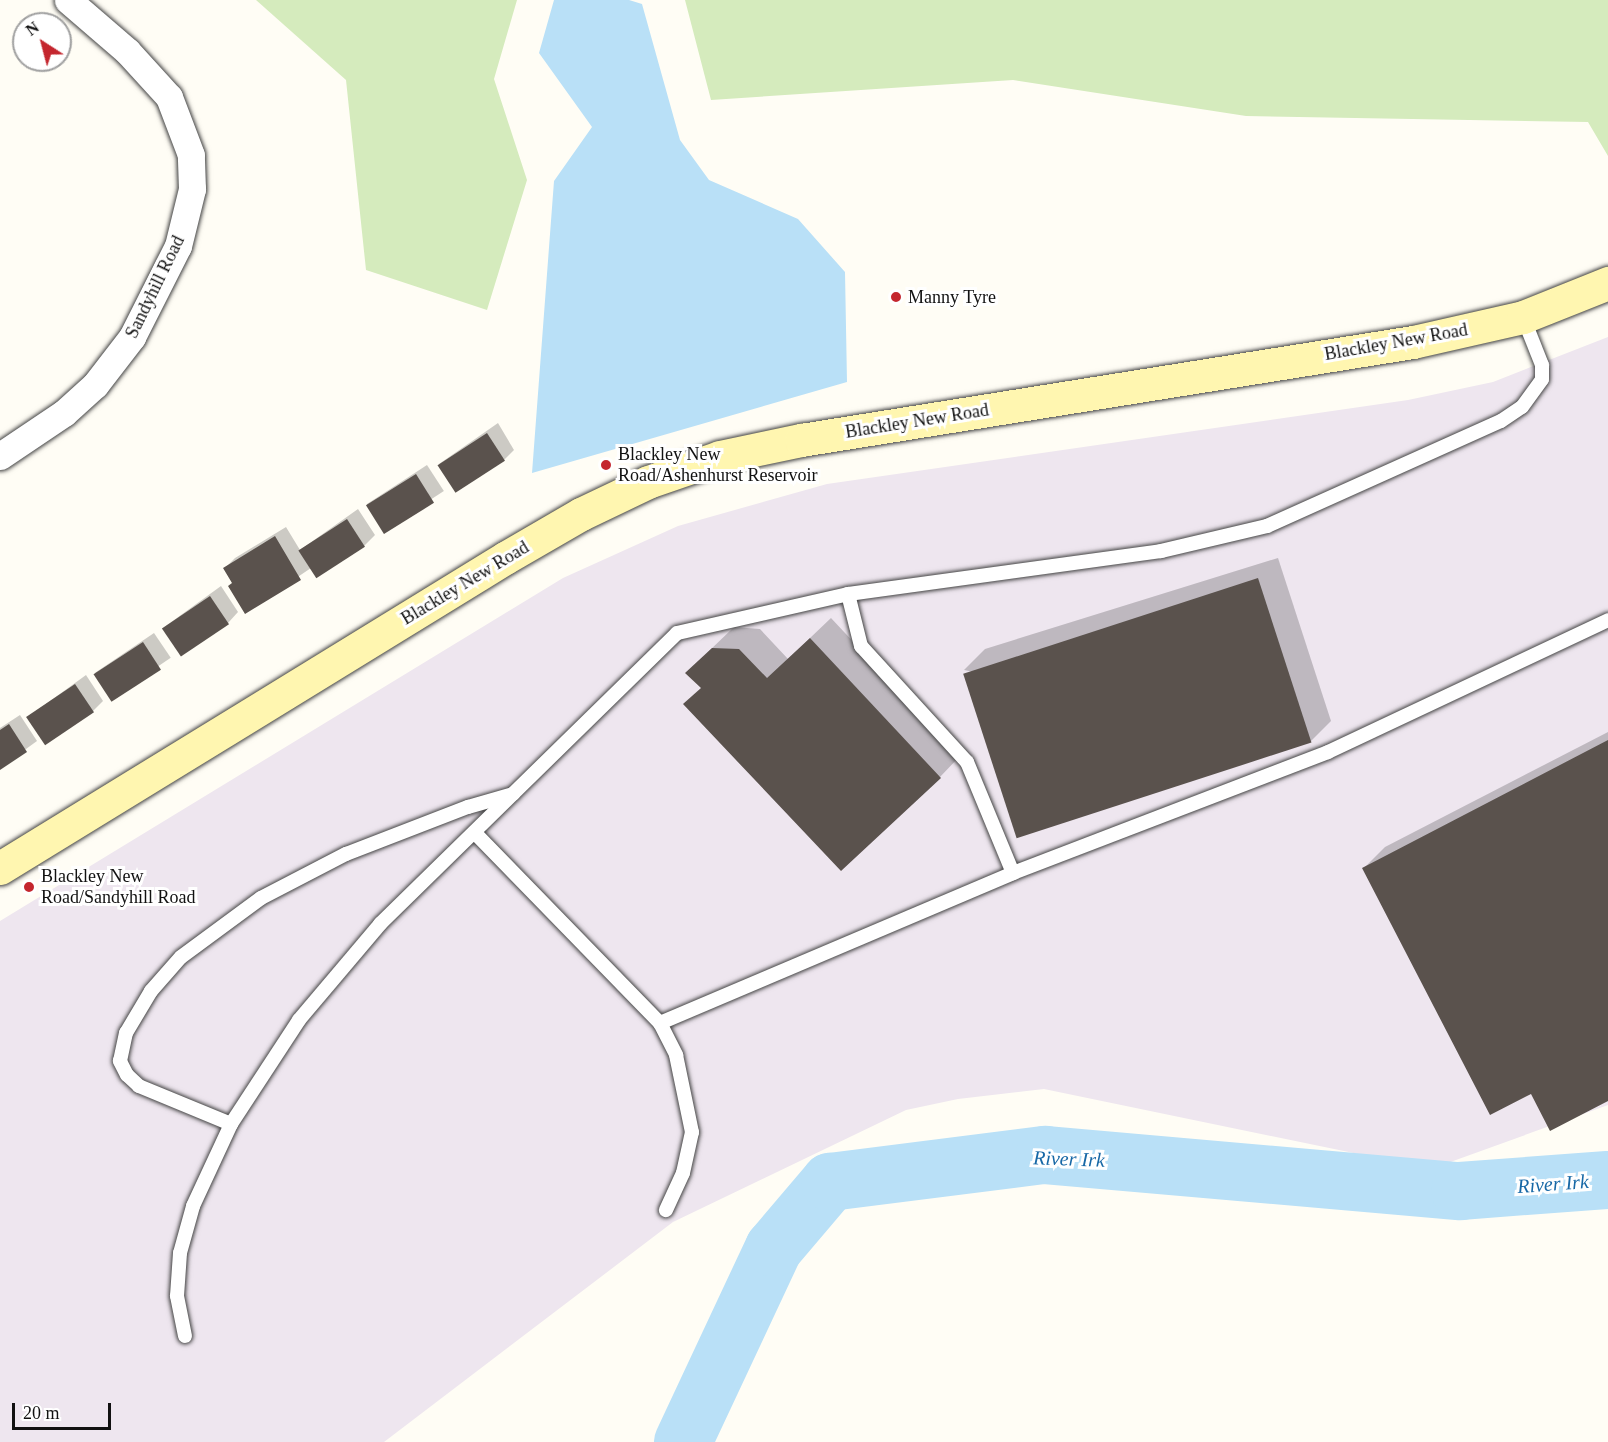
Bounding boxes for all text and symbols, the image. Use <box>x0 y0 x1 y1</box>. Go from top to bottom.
north arrow <box>12 12 72 72</box>
text: N <box>23 18 42 39</box>
street label: Sandyhill Road <box>121 232 189 342</box>
place label: Manny Tyre <box>908 286 996 308</box>
marker: Manny Tyre <box>889 290 903 304</box>
street label: Blackley New Road <box>1323 319 1469 365</box>
street label: Blackley New Road <box>844 399 990 443</box>
place label: Blackley New Road/Ashenhurst Reservoir <box>618 444 817 486</box>
marker: Blackley New Road/Ashenhurst Reservoir <box>599 458 613 472</box>
street label: Blackley New Road <box>397 536 533 630</box>
place label: Blackley New Road/Sandyhill Road <box>41 866 195 908</box>
marker: Blackley New Road/Sandyhill Road <box>22 880 36 894</box>
water label: River Irk <box>1033 1146 1105 1172</box>
water label: River Irk <box>1516 1170 1590 1198</box>
scale bar <box>15 1391 114 1429</box>
text: 20 m <box>23 1403 60 1423</box>

